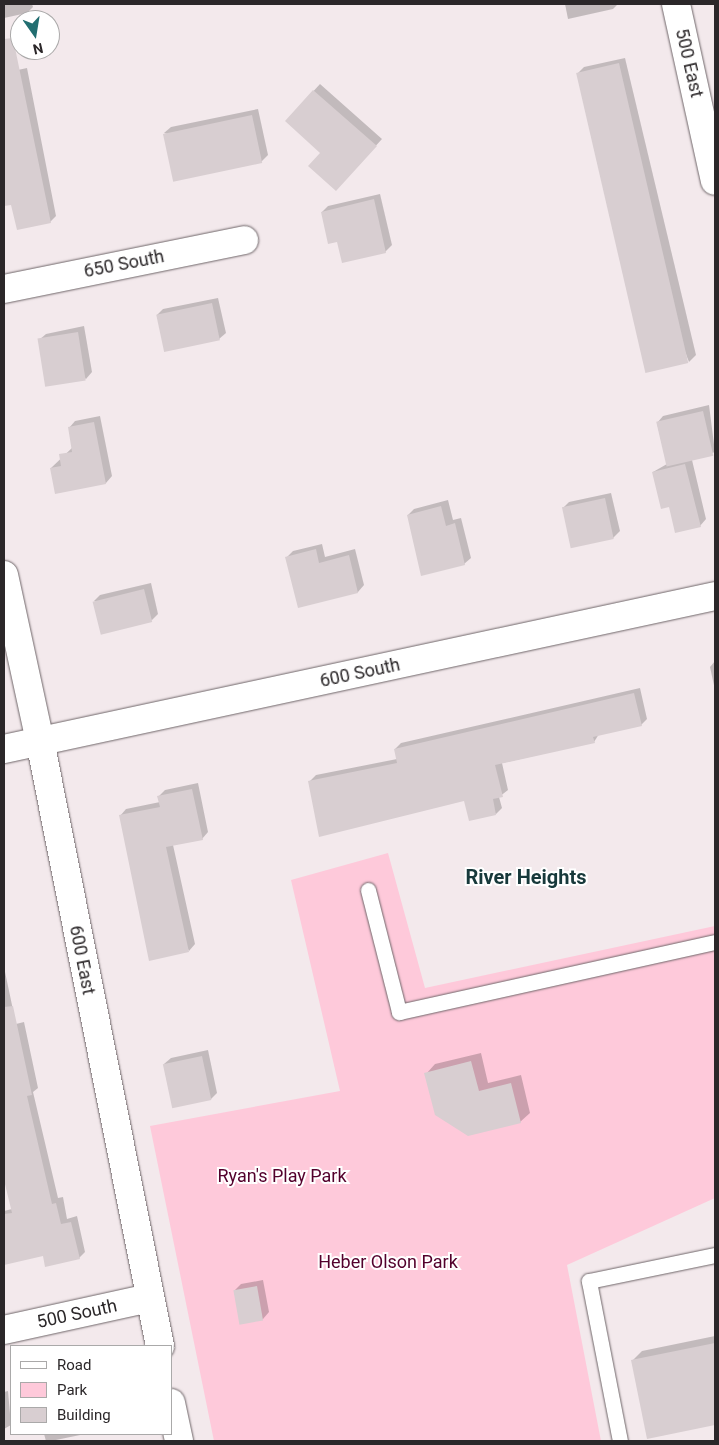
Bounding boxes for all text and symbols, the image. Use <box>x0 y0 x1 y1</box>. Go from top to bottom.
north arrow <box>10 10 60 60</box>
street label: 500 East <box>671 26 707 100</box>
text: N <box>32 40 45 58</box>
street label: 650 South <box>82 246 166 282</box>
street label: 600 South <box>318 654 402 692</box>
district label: River Heights <box>465 865 587 889</box>
street label: 600 East <box>65 924 99 996</box>
park label: Ryan's Play Park <box>217 1165 347 1187</box>
park label: Heber Olson Park <box>318 1251 458 1273</box>
street label: 500 South <box>35 1295 119 1333</box>
legend <box>10 1345 172 1435</box>
text: Road <box>57 1356 91 1374</box>
text: Park <box>57 1381 87 1399</box>
text: Building <box>57 1406 111 1424</box>

